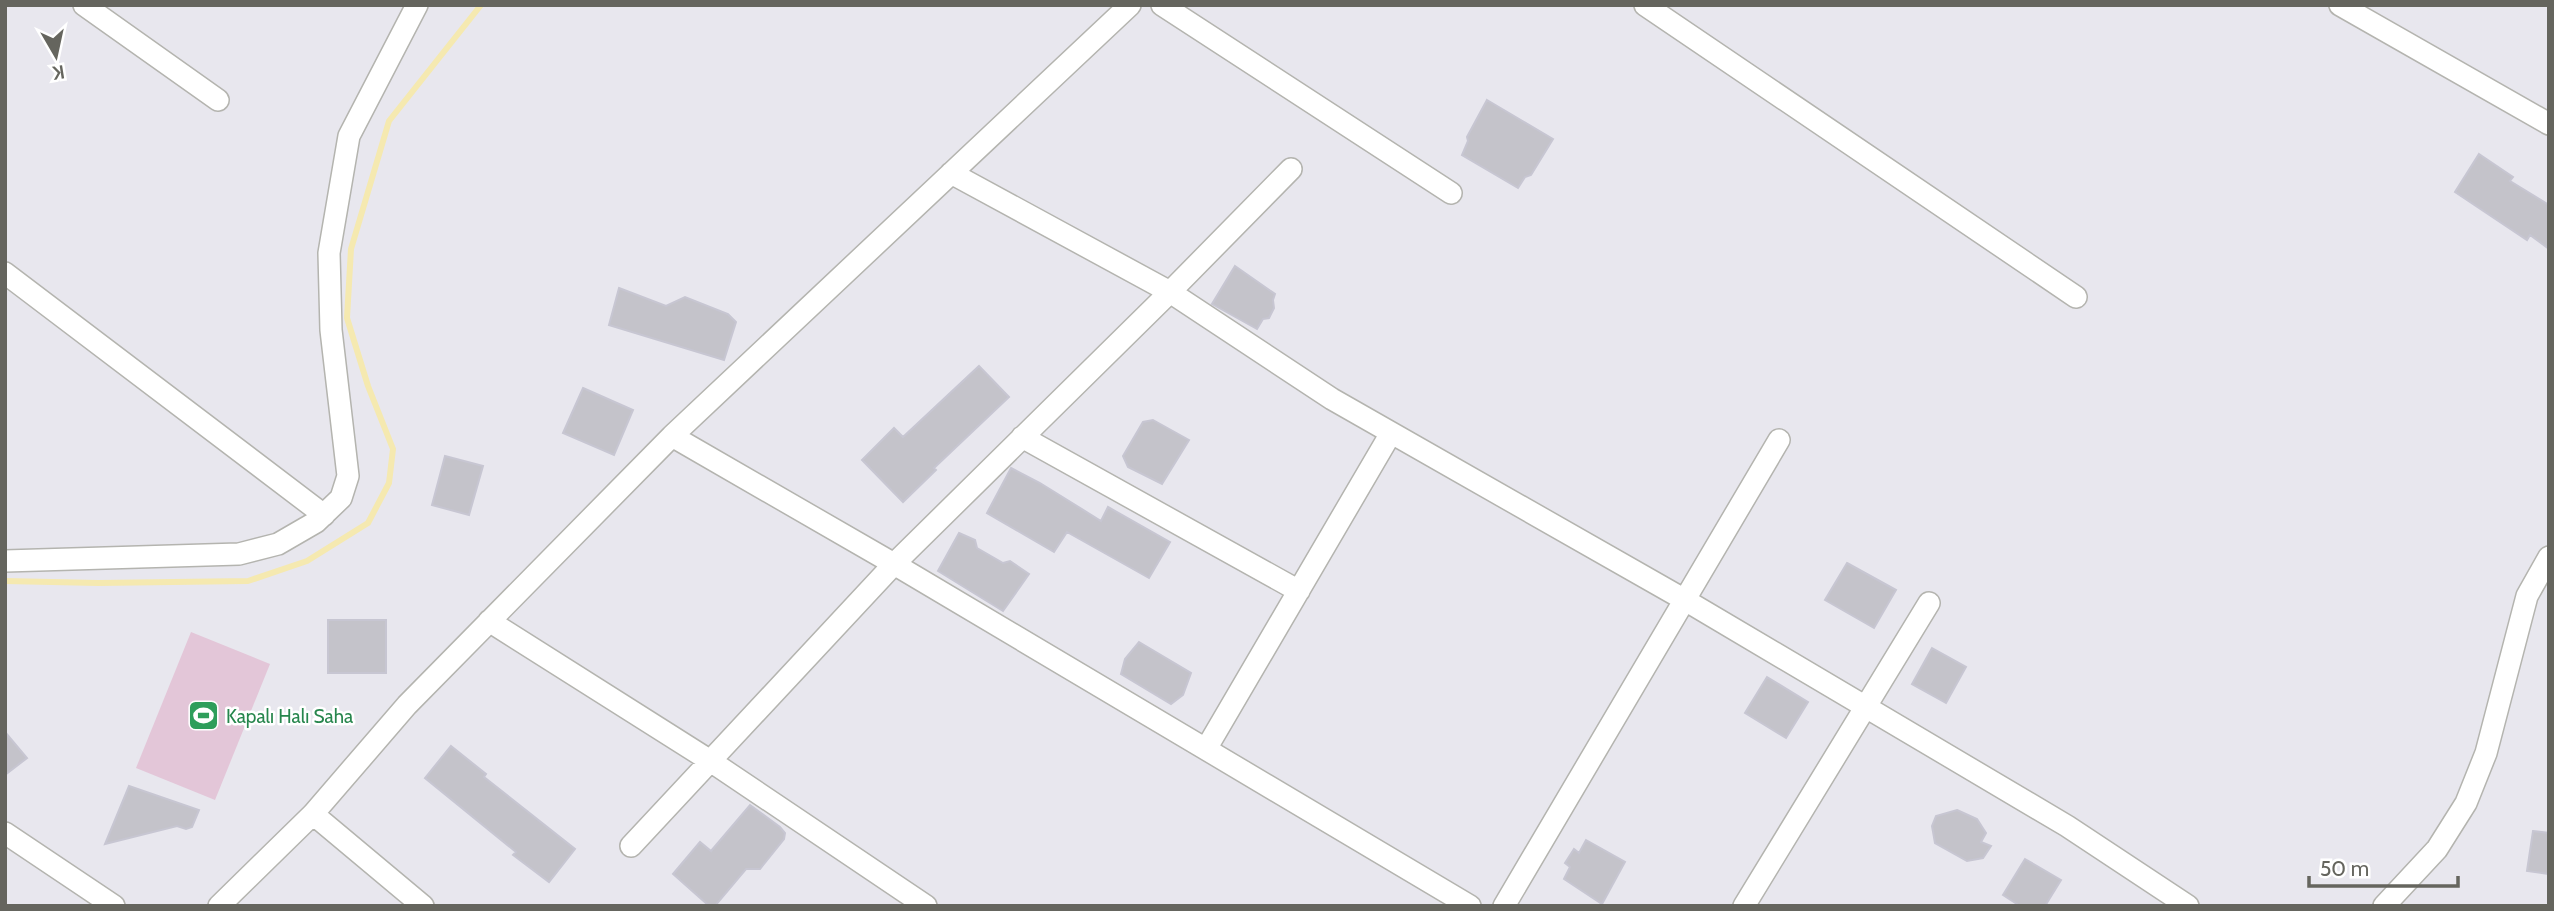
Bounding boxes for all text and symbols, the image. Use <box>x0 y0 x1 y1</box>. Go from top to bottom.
north arrow <box>21 21 91 91</box>
text: K <box>51 60 66 85</box>
sports icon: Kapalı Halı Saha <box>186 699 220 733</box>
place label: Kapalı Halı Saha <box>226 705 353 728</box>
scale bar <box>2309 844 2458 888</box>
text: 50 m <box>2320 856 2369 881</box>

